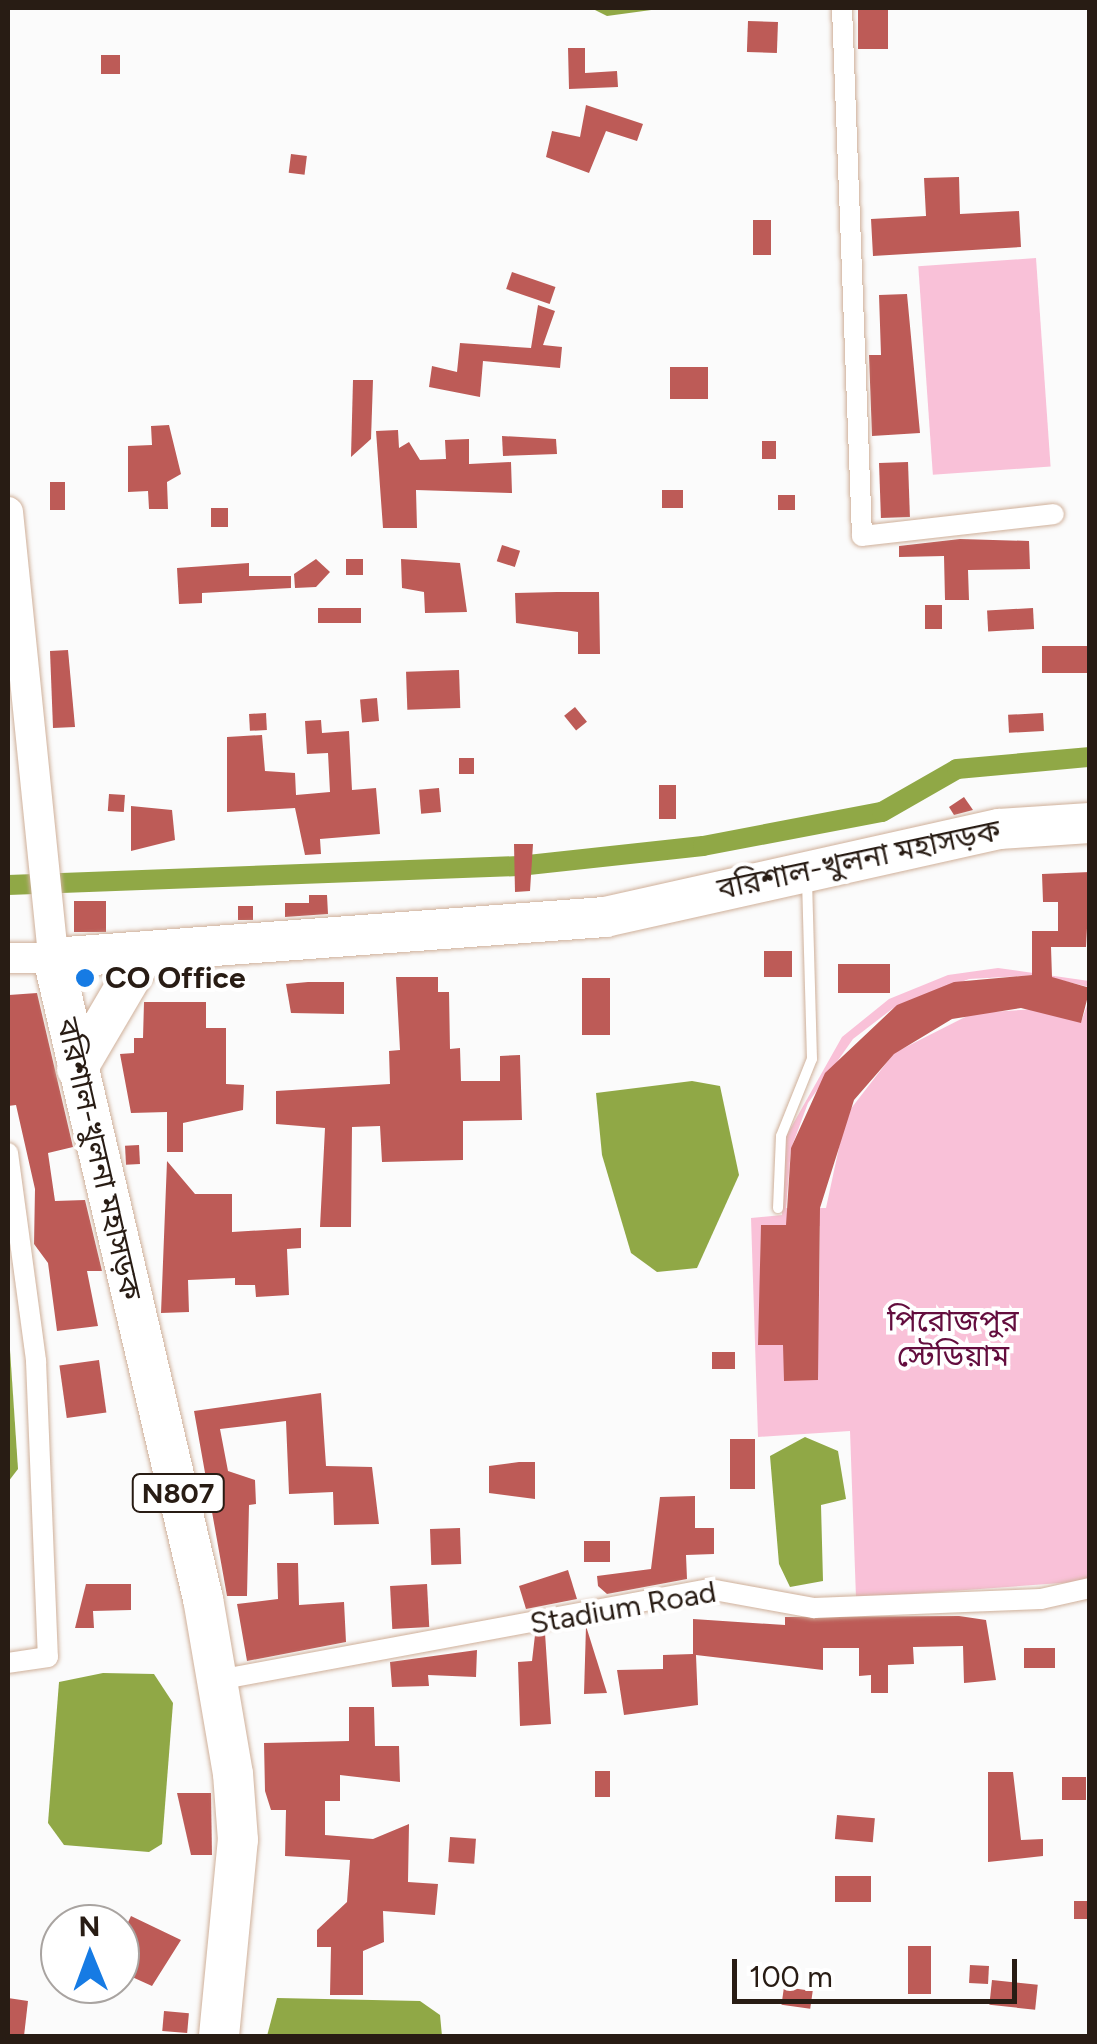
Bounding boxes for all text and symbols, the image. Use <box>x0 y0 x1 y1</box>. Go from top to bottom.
street label: বরিশাল-খুলনা মহাসড়ক <box>714 812 1004 908</box>
place label: CO Office <box>105 960 246 996</box>
marker: CO Office <box>74 967 96 989</box>
street label: বরিশাল-খুলনা মহাসড়ক <box>49 1014 149 1304</box>
park label: পিরোজপুর স্টেডিয়াম <box>887 1303 1019 1374</box>
road number: N807 <box>130 1470 226 1516</box>
street label: Stadium Road <box>527 1574 719 1642</box>
north arrow <box>40 1904 140 2004</box>
text: N <box>78 1909 101 1943</box>
scale bar <box>737 1939 1022 2001</box>
text: 100 m <box>749 1958 833 1995</box>

